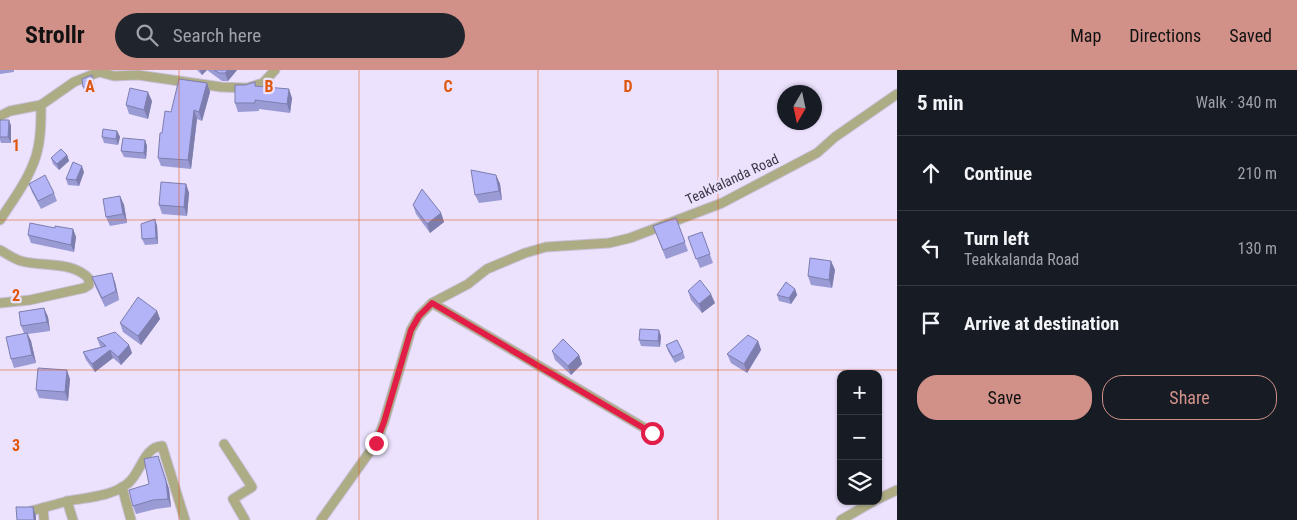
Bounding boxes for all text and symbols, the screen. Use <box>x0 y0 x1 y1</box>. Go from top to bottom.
search box <box>115 13 465 58</box>
text: Strollr <box>25 21 85 49</box>
icon: search <box>133 21 161 49</box>
text: Search here <box>173 24 261 47</box>
text: Map <box>1070 25 1101 46</box>
text: Directions <box>1129 25 1201 46</box>
text: Saved <box>1229 25 1272 46</box>
text: A <box>85 77 95 96</box>
text: B <box>265 77 274 96</box>
text: C <box>443 77 453 96</box>
text: D <box>623 77 633 96</box>
north arrow <box>777 85 822 130</box>
text: 5 min <box>917 91 964 115</box>
text: Walk · 340 m <box>1196 93 1277 112</box>
text: 1 <box>12 136 20 155</box>
street label: Teakkalanda Road <box>683 150 781 208</box>
icon: ahead <box>917 159 945 187</box>
text: Continue <box>964 162 1032 185</box>
text: 210 m <box>1238 164 1277 183</box>
text: Turn left <box>964 227 1029 250</box>
icon: left <box>917 234 945 262</box>
text: 130 m <box>1238 239 1277 258</box>
text: Teakkalanda Road <box>964 250 1079 269</box>
text: 2 <box>12 286 20 305</box>
icon: arrive <box>917 309 945 337</box>
text: Arrive at destination <box>964 312 1119 335</box>
map controls <box>837 370 882 505</box>
button: + <box>837 370 882 415</box>
button: Save <box>917 375 1092 420</box>
button: Share <box>1102 375 1277 420</box>
button: − <box>837 415 882 460</box>
route start <box>641 422 664 445</box>
route end <box>365 432 388 455</box>
text: 3 <box>12 436 20 455</box>
button: layers <box>837 460 882 505</box>

